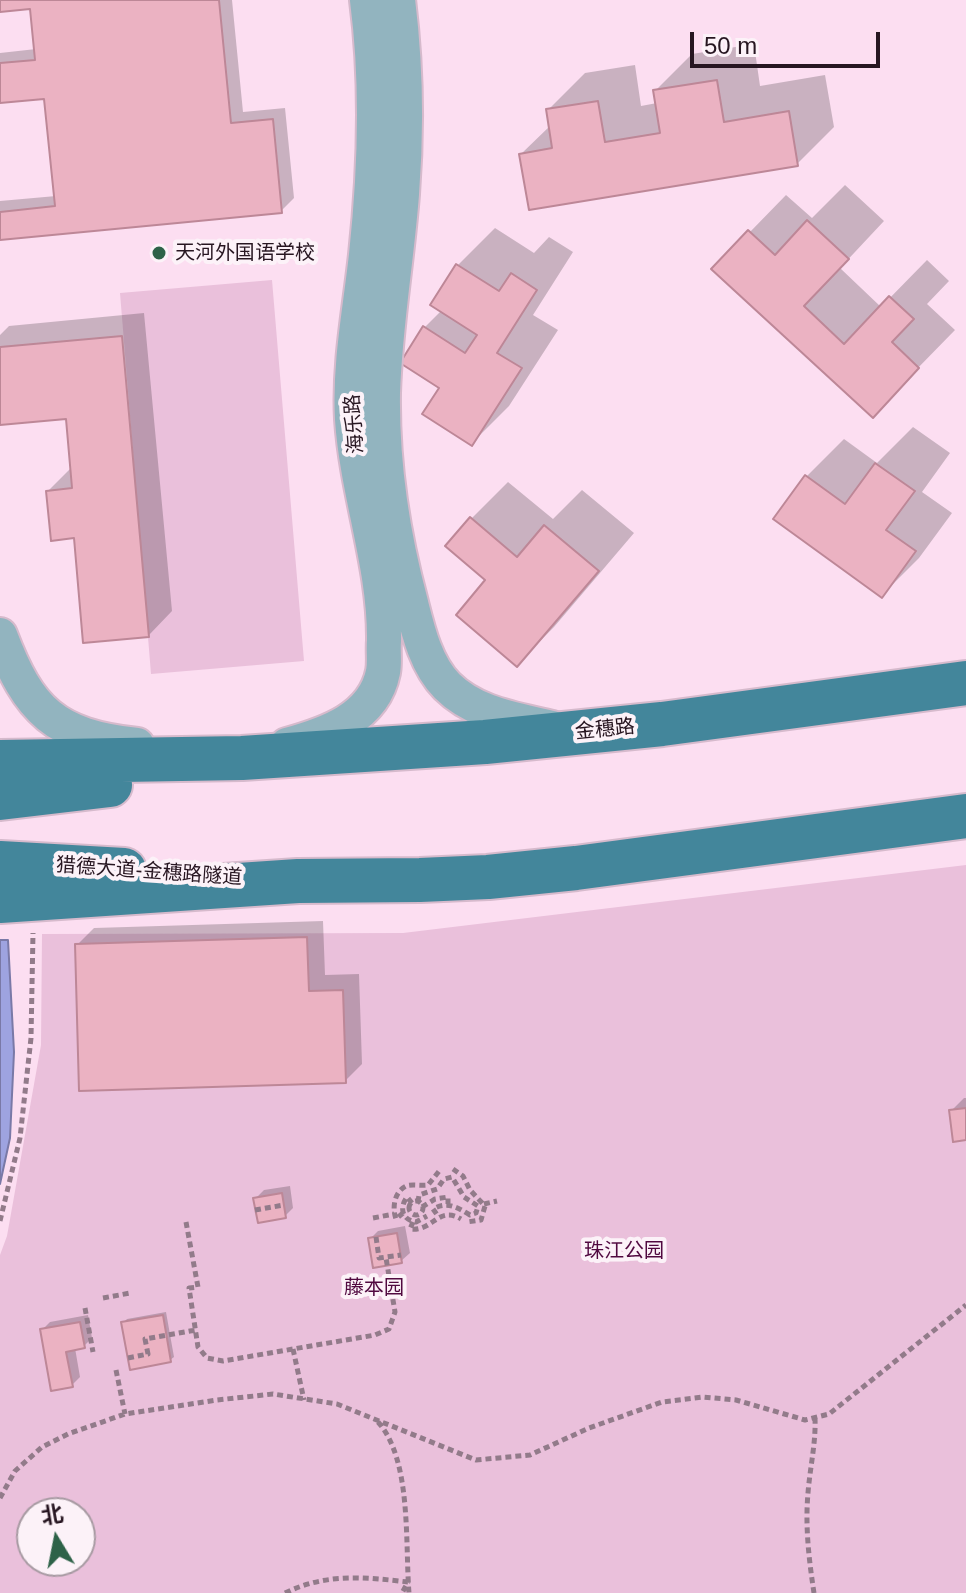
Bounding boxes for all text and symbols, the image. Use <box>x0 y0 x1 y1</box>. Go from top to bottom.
scale bar <box>694 16 884 66</box>
text: 50 m <box>704 32 757 59</box>
place label: 天河外国语学校 <box>175 241 315 265</box>
marker: 天河外国语学校 <box>150 244 168 262</box>
street label: 海乐路 <box>341 393 369 455</box>
street label: 金穗路 <box>574 715 636 745</box>
street label: 猎德大道-金穗路隧道 <box>55 854 243 890</box>
park label: 珠江公园 <box>584 1239 664 1263</box>
park label: 藤本园 <box>344 1276 404 1300</box>
north arrow <box>16 1497 96 1577</box>
text: 北 <box>39 1501 65 1529</box>

